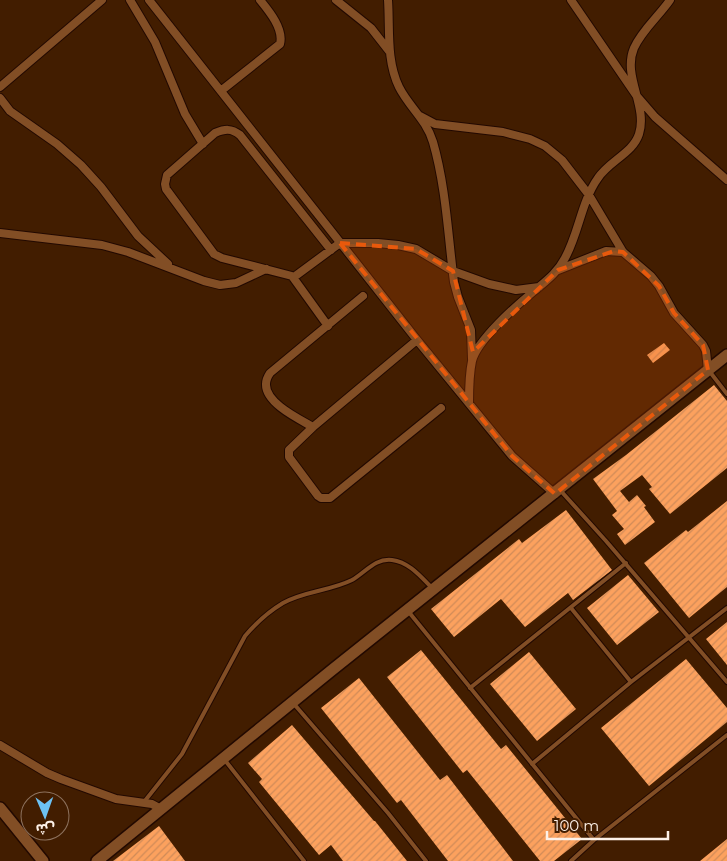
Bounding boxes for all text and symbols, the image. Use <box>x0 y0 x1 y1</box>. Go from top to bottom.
north arrow <box>20 791 70 841</box>
scale bar <box>547 808 668 840</box>
text: 100 m <box>554 816 599 835</box>
text: ش <box>36 820 55 838</box>

